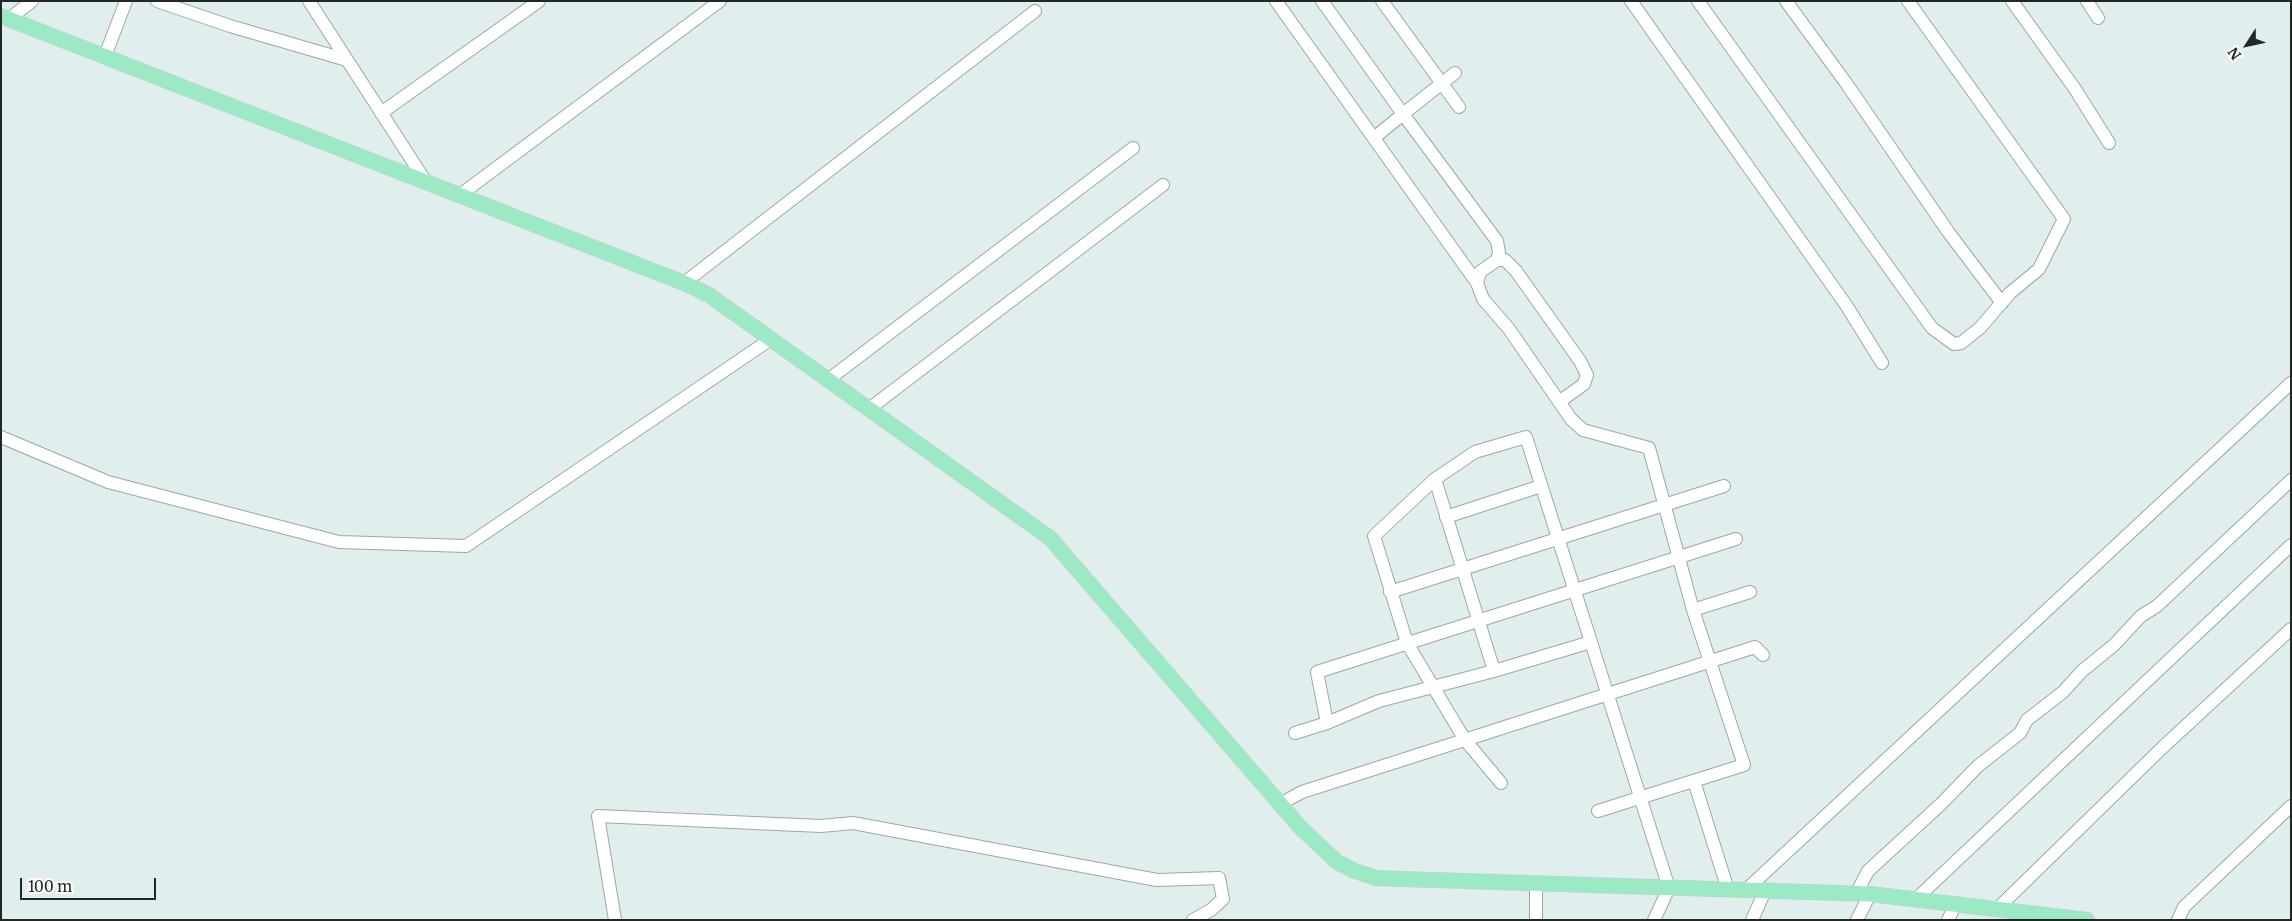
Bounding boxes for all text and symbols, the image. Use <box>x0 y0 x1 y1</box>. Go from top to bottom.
north arrow <box>2222 20 2272 70</box>
text: N <box>2224 44 2245 63</box>
scale bar <box>22 868 159 900</box>
text: 100 m <box>28 877 72 896</box>

